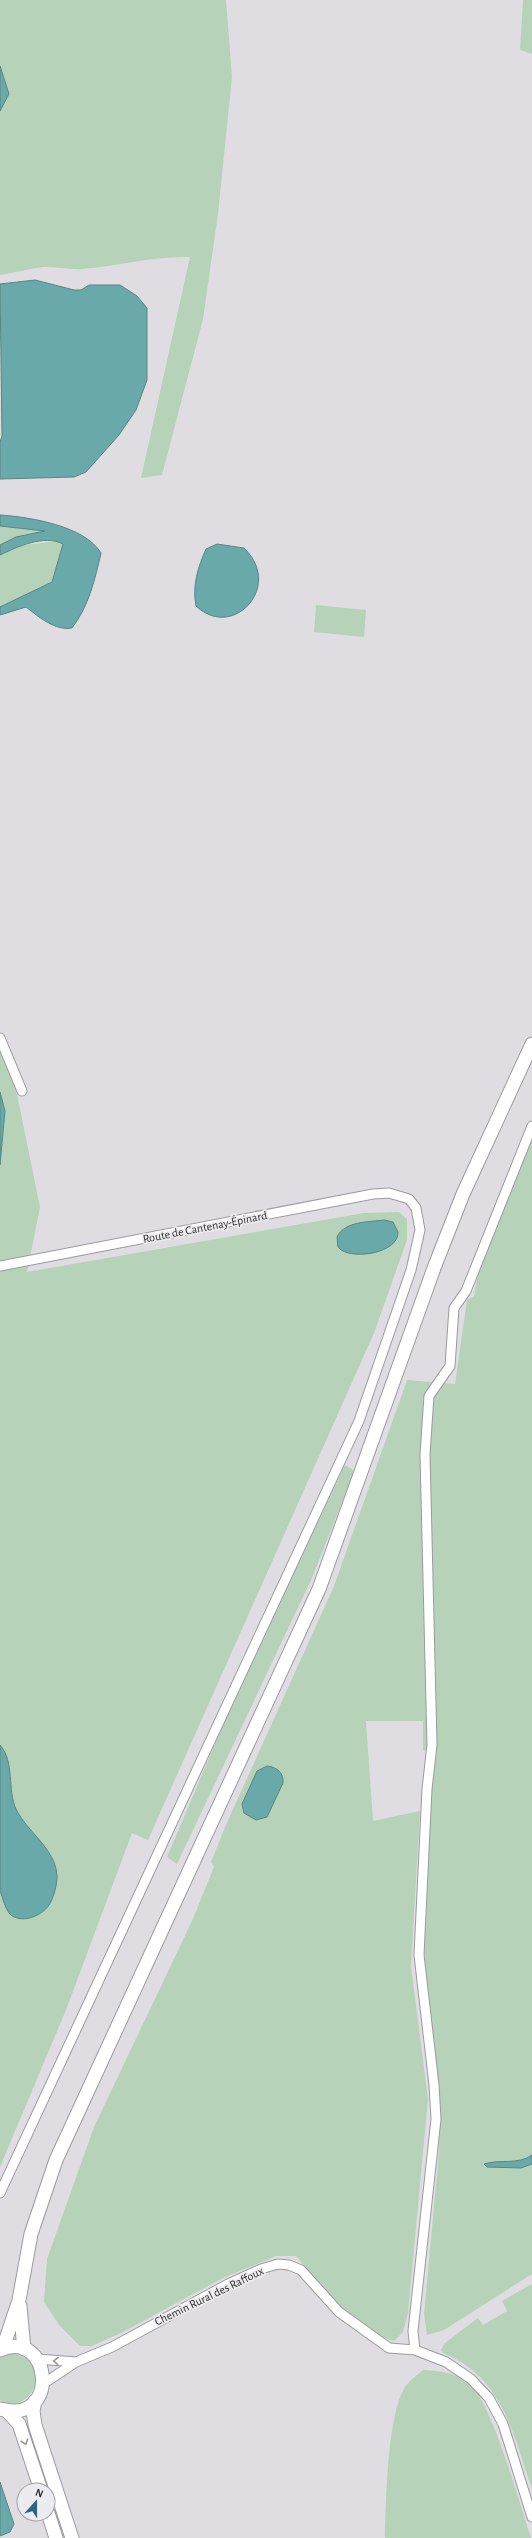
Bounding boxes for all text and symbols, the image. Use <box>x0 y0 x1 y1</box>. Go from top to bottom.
street label: Route de Cantenay-Épinard <box>142 1208 268 1246</box>
street label: Chemin Rural des Raffoux <box>153 2264 265 2328</box>
one-way arrow <box>53 2356 59 2365</box>
one-way arrow <box>20 2439 29 2446</box>
north arrow <box>16 2482 56 2522</box>
text: N <box>34 2487 45 2500</box>

